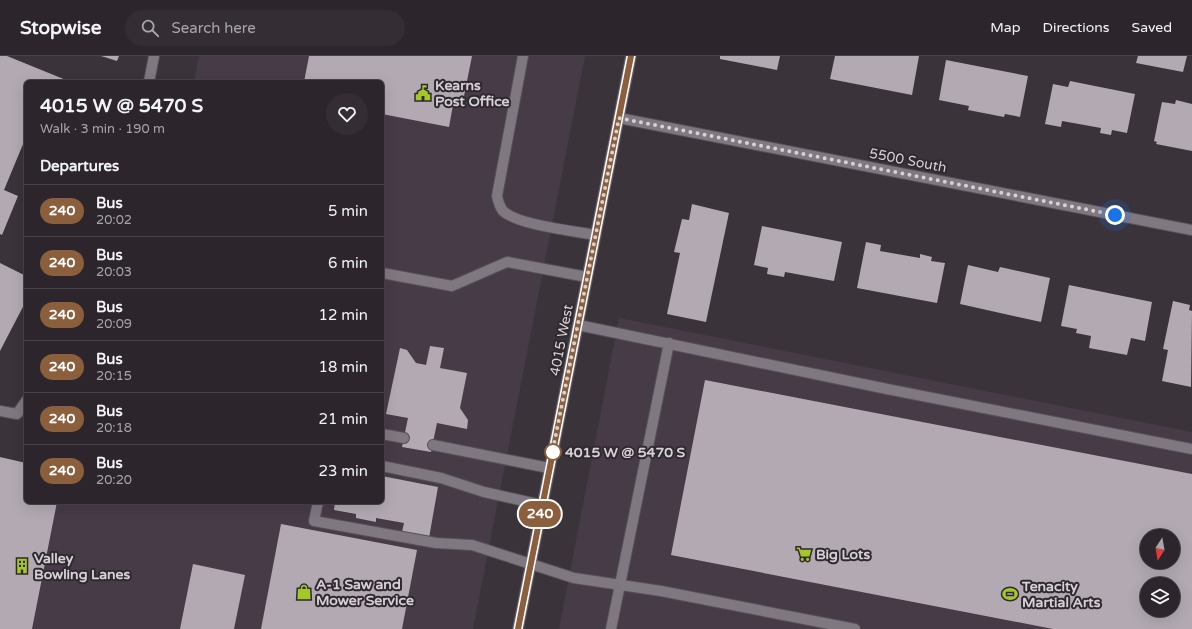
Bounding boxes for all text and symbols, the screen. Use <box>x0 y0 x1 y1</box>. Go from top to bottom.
search box <box>125 10 405 46</box>
text: Stopwise <box>20 17 101 39</box>
icon: search <box>139 17 161 39</box>
text: Search here <box>171 19 256 37</box>
text: Map <box>990 19 1021 36</box>
text: Directions <box>1043 19 1110 36</box>
text: Saved <box>1132 19 1172 36</box>
place label: Kearns Post Office <box>435 77 510 110</box>
public building icon: Kearns Post Office <box>414 84 432 102</box>
button: heart <box>326 93 368 135</box>
text: 4015 W @ 5470 S <box>40 95 203 117</box>
text: Walk · 3 min · 190 m <box>40 121 165 137</box>
street label: 5500 South <box>868 145 948 176</box>
text: Departures <box>40 157 119 175</box>
text: Bus <box>96 194 123 212</box>
text: 240 <box>49 202 75 219</box>
text: 5 min <box>328 202 368 220</box>
your location <box>1105 205 1125 225</box>
text: 20:02 <box>96 212 132 228</box>
text: Bus <box>96 246 123 264</box>
text: 240 <box>49 254 75 271</box>
text: 6 min <box>328 254 368 272</box>
text: 20:03 <box>96 264 132 280</box>
text: Bus <box>96 298 123 316</box>
street label: 4015 West <box>546 302 577 377</box>
text: 240 <box>49 306 75 323</box>
text: 12 min <box>319 306 368 324</box>
text: 20:09 <box>96 316 132 332</box>
text: Bus <box>96 350 123 368</box>
text: 240 <box>49 358 75 375</box>
text: 18 min <box>319 358 368 376</box>
text: 20:15 <box>96 368 132 384</box>
text: Bus <box>96 402 123 420</box>
text: 240 <box>49 410 75 427</box>
text: 21 min <box>319 410 368 428</box>
text: 20:18 <box>96 420 132 436</box>
marker: 4015 W @ 5470 S <box>544 443 562 461</box>
place label: 4015 W @ 5470 S <box>565 444 686 461</box>
text: Bus <box>96 454 123 472</box>
text: 240 <box>49 462 75 479</box>
text: 23 min <box>319 462 368 480</box>
text: 20:20 <box>96 472 132 488</box>
line badge: 240 <box>517 501 563 527</box>
text: 240 <box>527 505 553 522</box>
north arrow <box>1140 529 1180 569</box>
map controls <box>1140 529 1180 617</box>
supermarket icon: Big Lots <box>795 545 813 563</box>
place label: Big Lots <box>816 546 870 563</box>
place label: Valley Bowling Lanes <box>34 550 130 583</box>
building icon: Valley Bowling Lanes <box>13 557 31 575</box>
place label: A-1 Saw and Mower Service <box>316 576 414 609</box>
button: layers <box>1140 577 1180 617</box>
place label: Tenacity Martial Arts <box>1021 578 1101 611</box>
shop icon: A-1 Saw and Mower Service <box>295 583 313 601</box>
sports icon: Tenacity Martial Arts <box>1001 585 1019 603</box>

